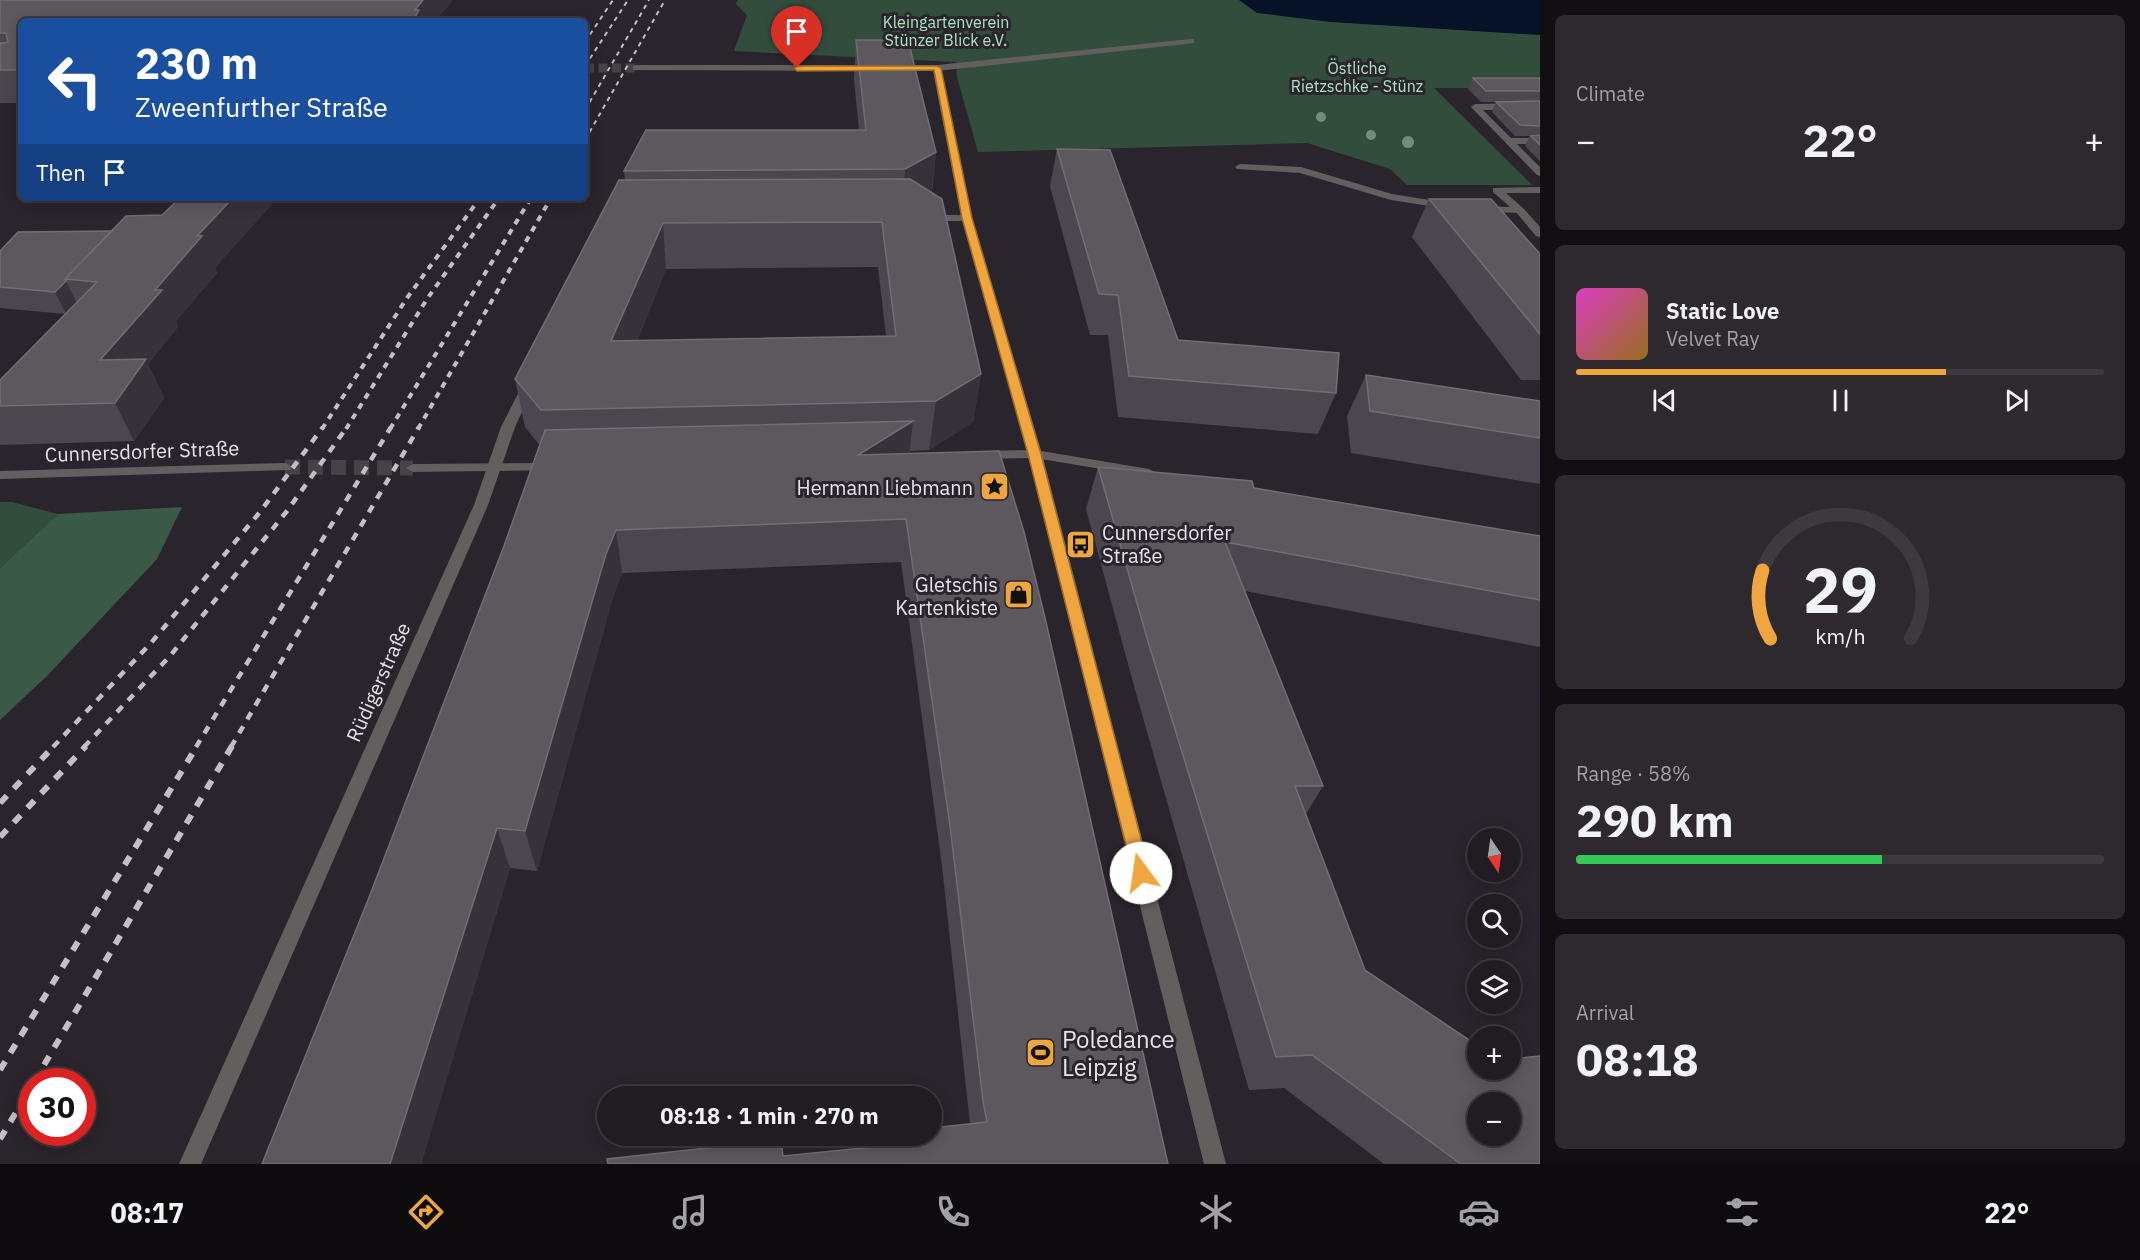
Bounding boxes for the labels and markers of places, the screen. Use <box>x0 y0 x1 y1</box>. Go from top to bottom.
pin <box>771 6 822 68</box>
place icon: Hermann Liebmann <box>978 471 1010 503</box>
place label: Hermann Liebmann <box>797 474 973 501</box>
place label: Cunnersdorfer Straße <box>1102 519 1232 569</box>
bus stop icon: Cunnersdorfer Straße <box>1065 528 1097 560</box>
place label: Gletschis Kartenkiste <box>895 571 998 621</box>
shop icon: Gletschis Kartenkiste <box>1003 579 1035 611</box>
place label: Poledance Leipzig <box>1062 1023 1175 1083</box>
sports icon: Poledance Leipzig <box>1025 1037 1057 1069</box>

